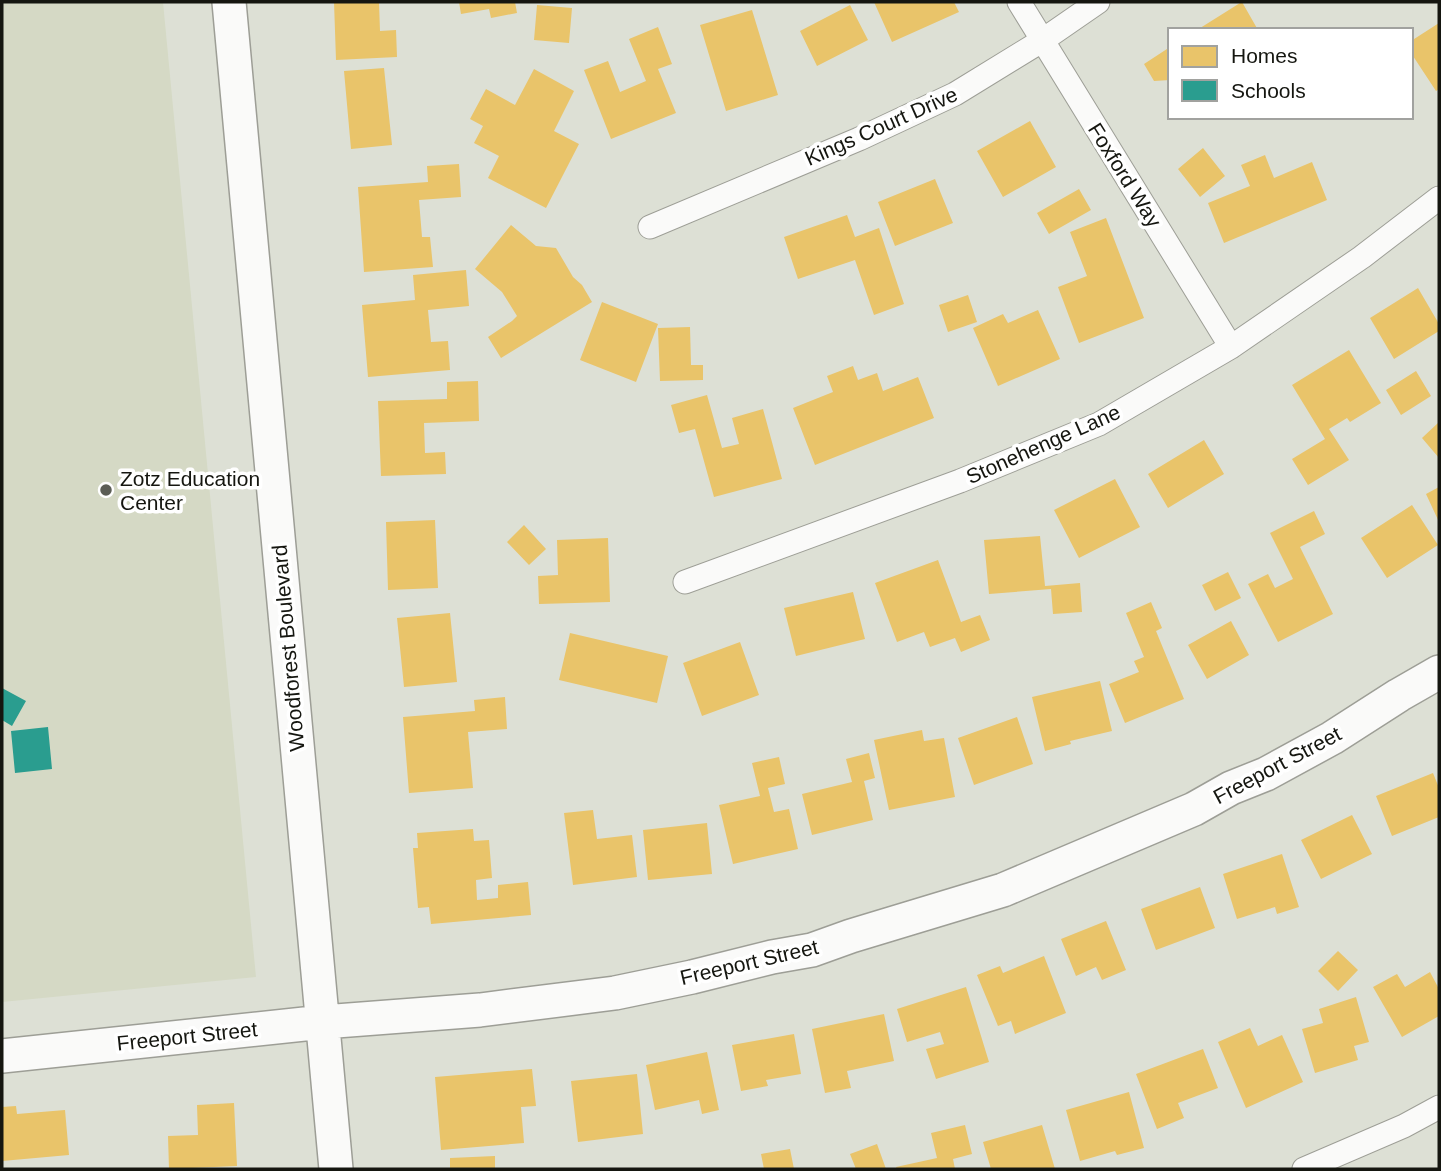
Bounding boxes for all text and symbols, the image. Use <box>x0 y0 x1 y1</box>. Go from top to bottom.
legend <box>1168 28 1413 119</box>
text: Homes <box>1231 44 1298 67</box>
text: Schools <box>1231 79 1306 102</box>
street label: Kings Court Drive <box>801 82 961 170</box>
street label: Foxford Way <box>1084 119 1166 232</box>
street label: Stonehenge Lane <box>963 400 1123 488</box>
place label: Zotz Education Center <box>120 467 260 514</box>
marker: Zotz Education Center <box>98 482 114 498</box>
street label: Woodforest Boulevard <box>268 544 308 752</box>
street label: Freeport Street <box>1209 722 1345 808</box>
street label: Freeport Street <box>678 935 821 989</box>
street label: Freeport Street <box>116 1017 259 1055</box>

